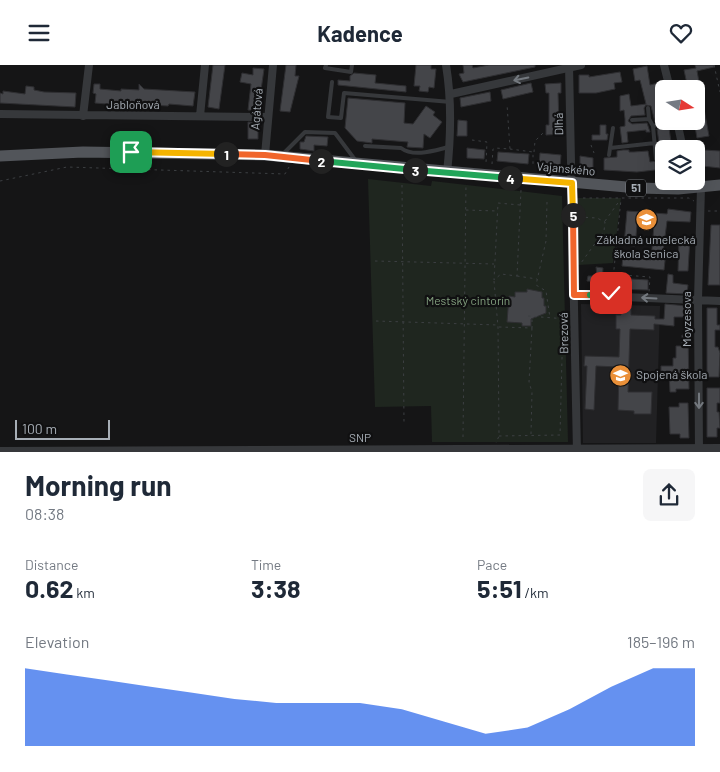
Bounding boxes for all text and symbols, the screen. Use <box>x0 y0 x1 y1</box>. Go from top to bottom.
icon: menu <box>25 19 53 47</box>
icon: heart <box>667 19 695 47</box>
text: Kadence <box>317 20 403 46</box>
one-way arrow <box>514 75 530 85</box>
north arrow <box>655 80 705 130</box>
map controls <box>655 80 705 190</box>
street label: Agátová <box>247 88 265 130</box>
street label: Jabloňová <box>106 97 160 111</box>
street label: Dlhá <box>551 113 565 136</box>
pin <box>110 131 152 173</box>
icon: arrive <box>117 138 145 166</box>
button: layers <box>655 140 705 190</box>
pin: 1 <box>214 141 238 167</box>
text: 1 <box>224 146 229 163</box>
pin: 2 <box>308 149 334 173</box>
text: 2 <box>318 153 325 170</box>
pin: 3 <box>402 157 428 183</box>
street label: Vajanského <box>536 158 596 178</box>
text: 3 <box>412 162 419 179</box>
pin: 4 <box>498 165 522 191</box>
text: 4 <box>506 170 515 187</box>
road number: 51 <box>626 180 646 197</box>
pin: 5 <box>560 203 586 227</box>
text: 5 <box>570 207 577 224</box>
school or university icon: Základná umelecká škola Senica <box>634 207 658 231</box>
place label: Základná umelecká škola Senica <box>596 232 696 260</box>
pin <box>590 272 632 314</box>
icon: check <box>597 279 625 307</box>
street label: Moyzesova <box>679 291 693 347</box>
park label: Mestský cintorín <box>426 293 510 307</box>
one-way arrow <box>641 293 657 302</box>
street label: Brezová <box>556 312 570 354</box>
school or university icon: Spojená škola <box>608 363 632 387</box>
place label: Spojená škola <box>636 367 707 381</box>
one-way arrow <box>694 393 703 409</box>
scale bar <box>15 417 110 440</box>
text: 100 m <box>22 420 57 437</box>
street label: SNP <box>349 430 371 444</box>
text: Morning run <box>25 468 172 502</box>
button: share <box>643 469 695 521</box>
text: 08:38 <box>25 504 64 523</box>
text: Distance <box>25 556 78 573</box>
text: Time <box>251 556 281 573</box>
text: Pace <box>477 556 507 573</box>
text: 0.62 <box>25 573 73 603</box>
text: 3:38 <box>251 573 301 603</box>
text: 5:51 <box>477 573 522 603</box>
text: km <box>73 584 95 601</box>
text: /km <box>522 584 549 601</box>
text: Elevation <box>25 632 89 651</box>
text: 185–196 m <box>627 632 695 651</box>

